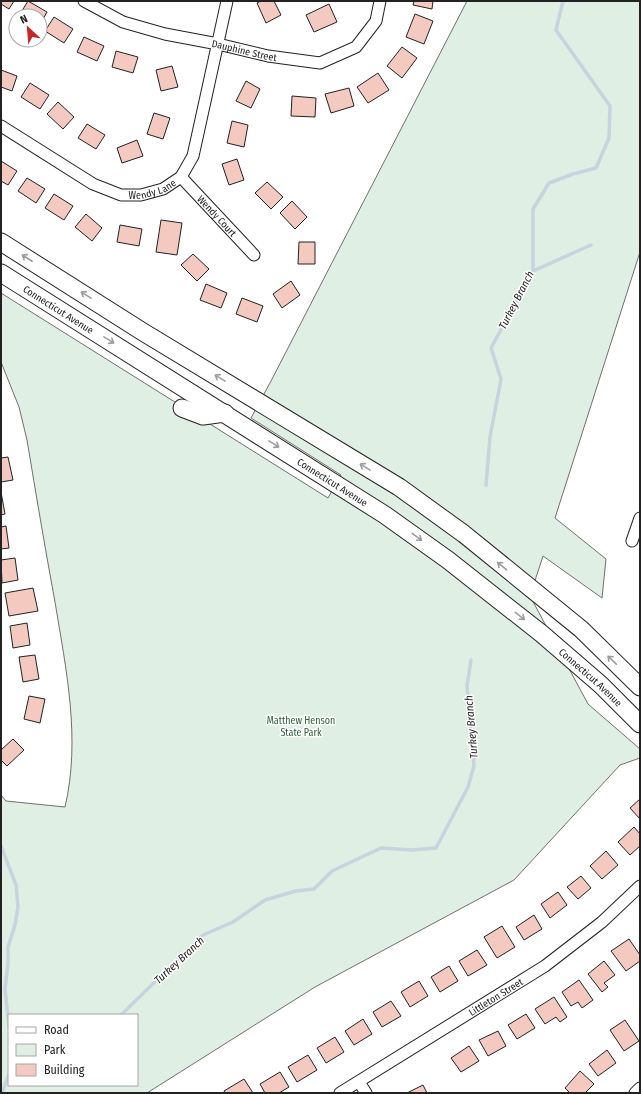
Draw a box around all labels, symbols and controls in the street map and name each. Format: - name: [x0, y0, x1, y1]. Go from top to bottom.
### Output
- north arrow: [8, 8, 48, 48]
- text: N: [18, 12, 30, 27]
- street label: Dauphine Street: [211, 38, 278, 64]
- street label: Wendy Lane: [128, 177, 179, 202]
- street label: Wendy Court: [194, 193, 239, 240]
- one-way arrow: [21, 254, 33, 262]
- water label: Turkey Branch: [496, 269, 537, 332]
- street label: Connecticut Avenue: [21, 283, 95, 337]
- one-way arrow: [80, 291, 91, 300]
- one-way arrow: [103, 336, 114, 344]
- one-way arrow: [214, 374, 226, 382]
- one-way arrow: [268, 440, 279, 448]
- street label: Connecticut Avenue: [295, 456, 370, 510]
- one-way arrow: [359, 462, 371, 470]
- one-way arrow: [411, 533, 422, 541]
- one-way arrow: [497, 562, 508, 571]
- one-way arrow: [515, 612, 526, 621]
- street label: Connecticut Avenue: [556, 646, 624, 709]
- one-way arrow: [607, 655, 617, 664]
- water label: Turkey Branch: [462, 694, 481, 759]
- park label: Matthew Henson State Park: [267, 715, 335, 739]
- water label: Turkey Branch: [152, 934, 207, 987]
- street label: Littleton Street: [467, 976, 526, 1019]
- legend: [8, 1014, 138, 1086]
- text: Road: [44, 1023, 69, 1037]
- text: Park: [44, 1043, 66, 1057]
- text: Building: [44, 1063, 85, 1077]

